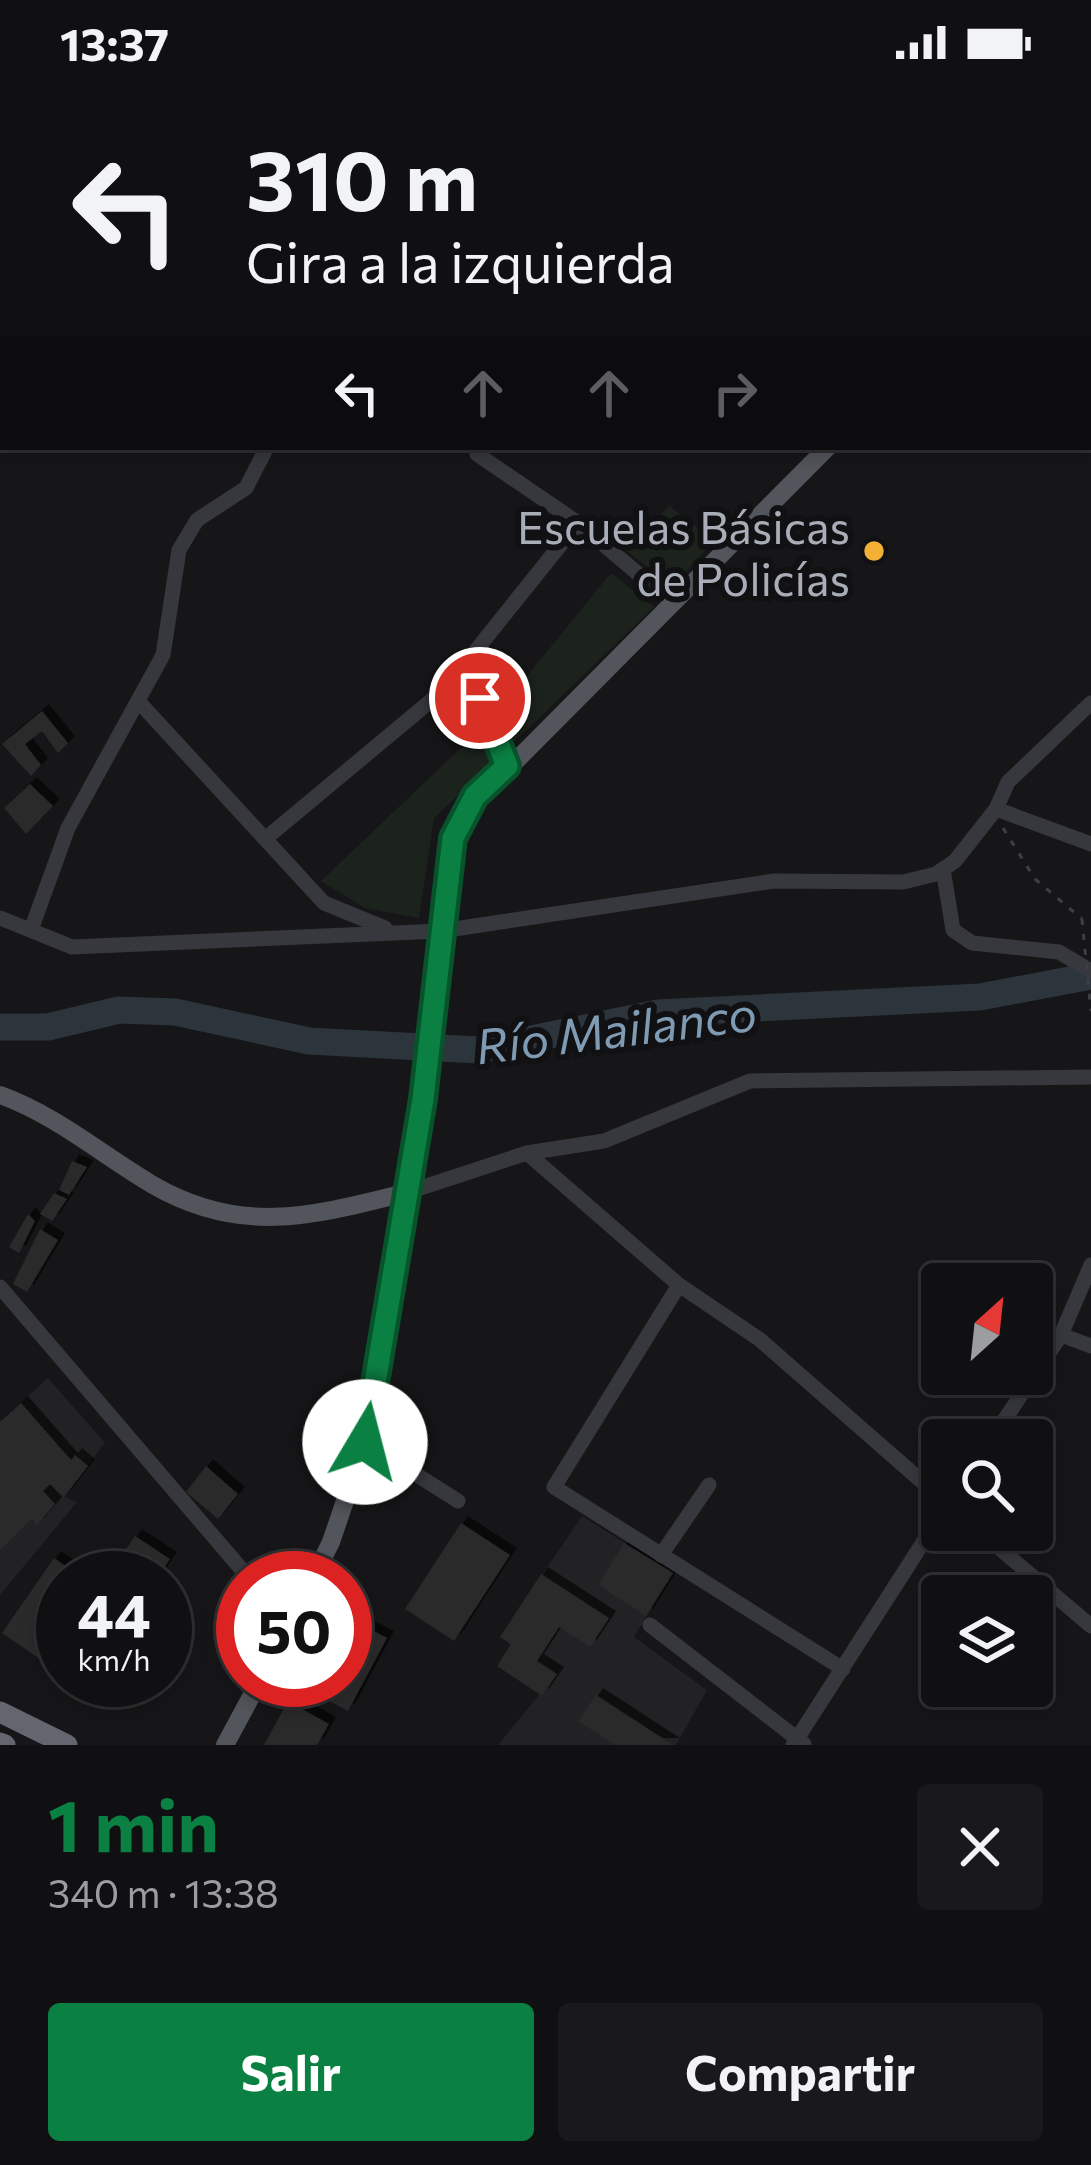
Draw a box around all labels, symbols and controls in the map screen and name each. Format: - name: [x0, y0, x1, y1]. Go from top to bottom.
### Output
- text: 13:37: [60, 15, 169, 70]
- text: 310 m: [246, 126, 478, 228]
- icon: left: [48, 132, 204, 288]
- text: Gira a la izquierda: [246, 228, 675, 294]
- icon: left: [324, 360, 390, 426]
- icon: ahead: [450, 360, 516, 426]
- icon: ahead: [576, 360, 642, 426]
- icon: right: [702, 360, 768, 426]
- place label: Escuelas Básicas de Policías: [517, 498, 850, 605]
- marker: Escuelas Básicas de Policías: [861, 538, 887, 564]
- pin: [429, 647, 531, 749]
- icon: arrive: [447, 665, 513, 731]
- water label: Río Mailanco: [472, 982, 760, 1074]
- north arrow: [921, 1263, 1053, 1395]
- map controls: [921, 1263, 1053, 1707]
- position arrow: [302, 1379, 428, 1505]
- button: search: [921, 1419, 1053, 1551]
- speed limit sign: 50: [216, 1551, 372, 1707]
- button: layers: [921, 1575, 1053, 1707]
- text: 44: [77, 1577, 151, 1650]
- text: km/h: [78, 1640, 150, 1677]
- text: 1 min: [48, 1779, 219, 1867]
- button: close: [917, 1784, 1043, 1910]
- text: 340 m · 13:38: [48, 1868, 279, 1916]
- button: Salir: [48, 2003, 534, 2141]
- button: Compartir: [558, 2003, 1043, 2141]

